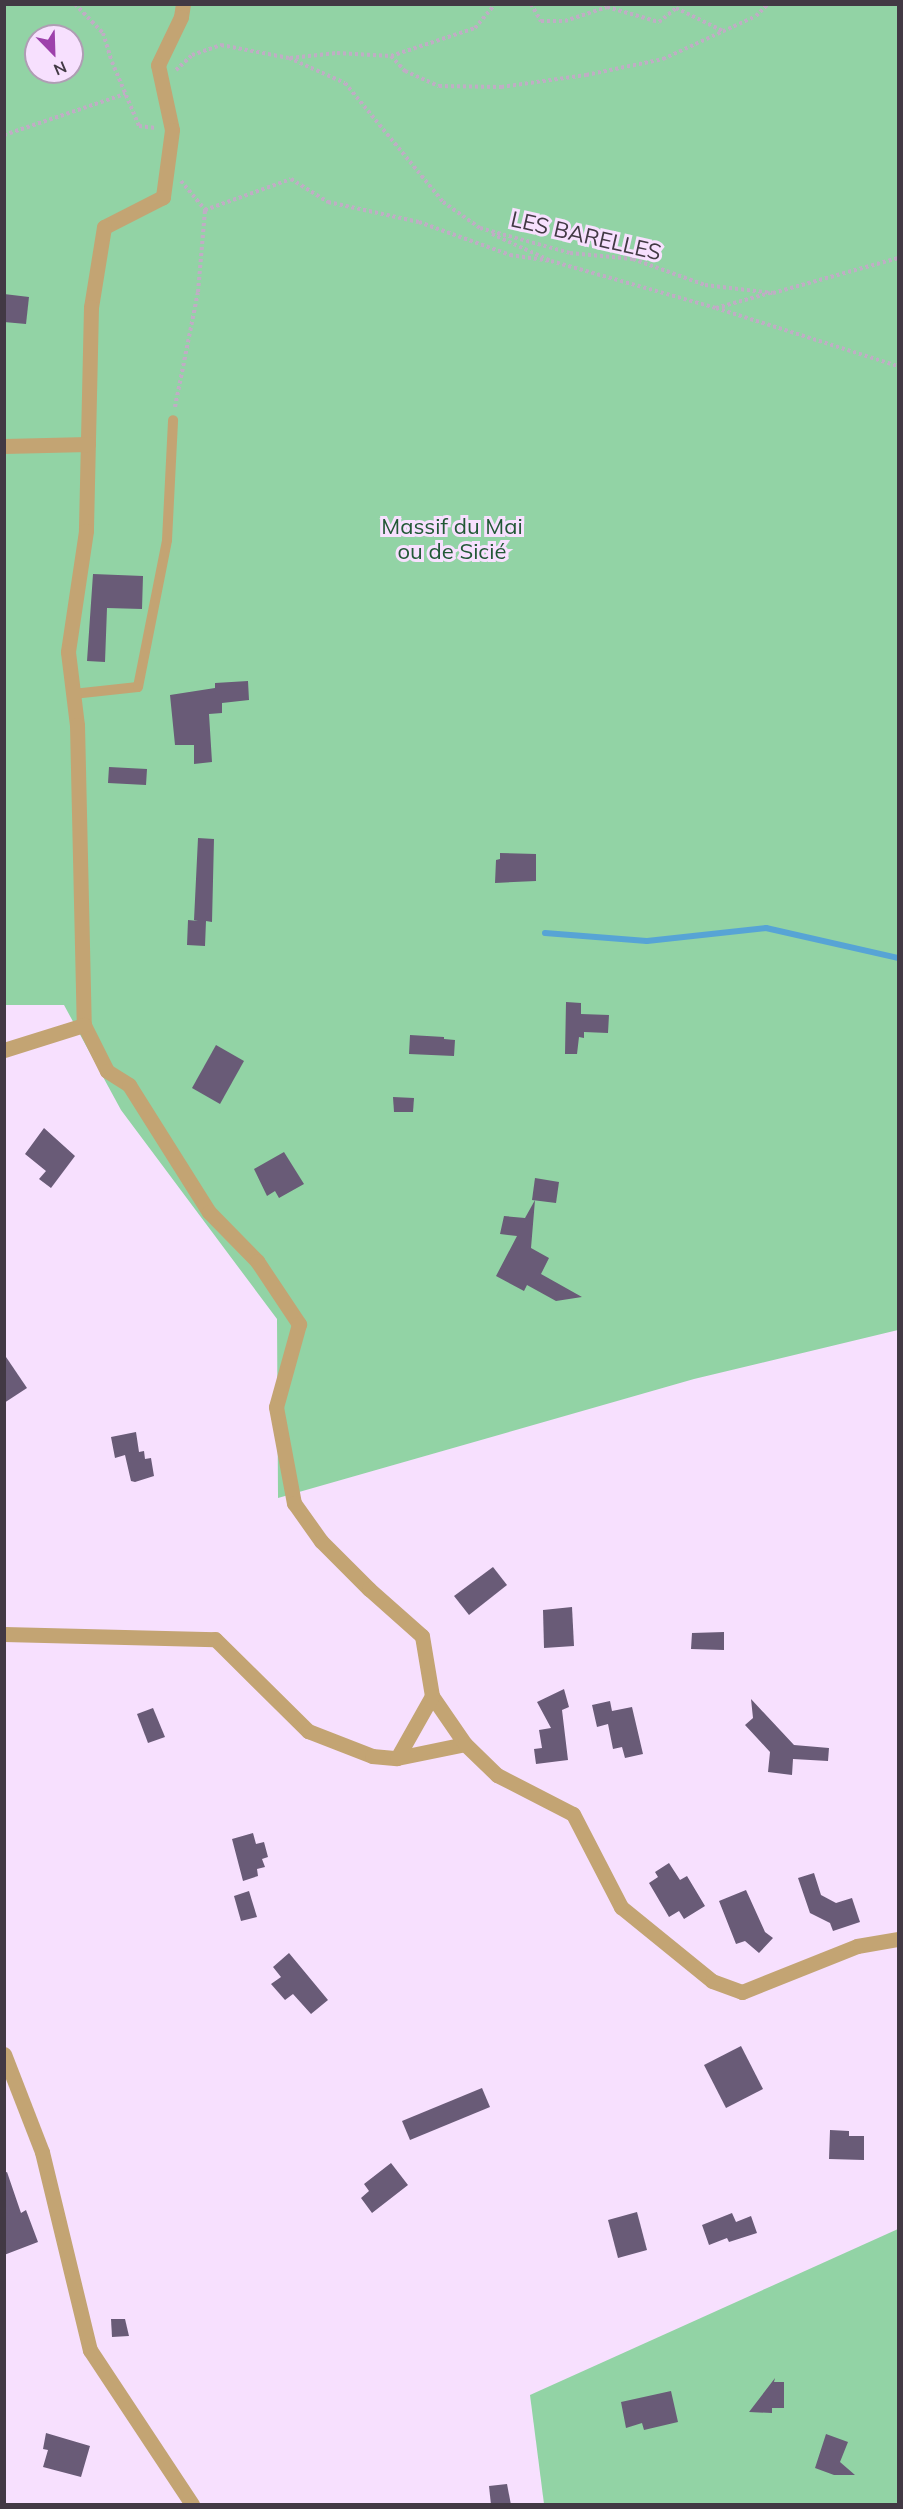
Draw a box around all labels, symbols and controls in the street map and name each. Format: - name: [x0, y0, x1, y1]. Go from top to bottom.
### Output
- north arrow: [24, 24, 84, 84]
- text: N: [51, 57, 70, 80]
- street label: LES BARELLES: [508, 206, 664, 266]
- park label: Massif du Mai ou de Sicié: [381, 513, 523, 564]

